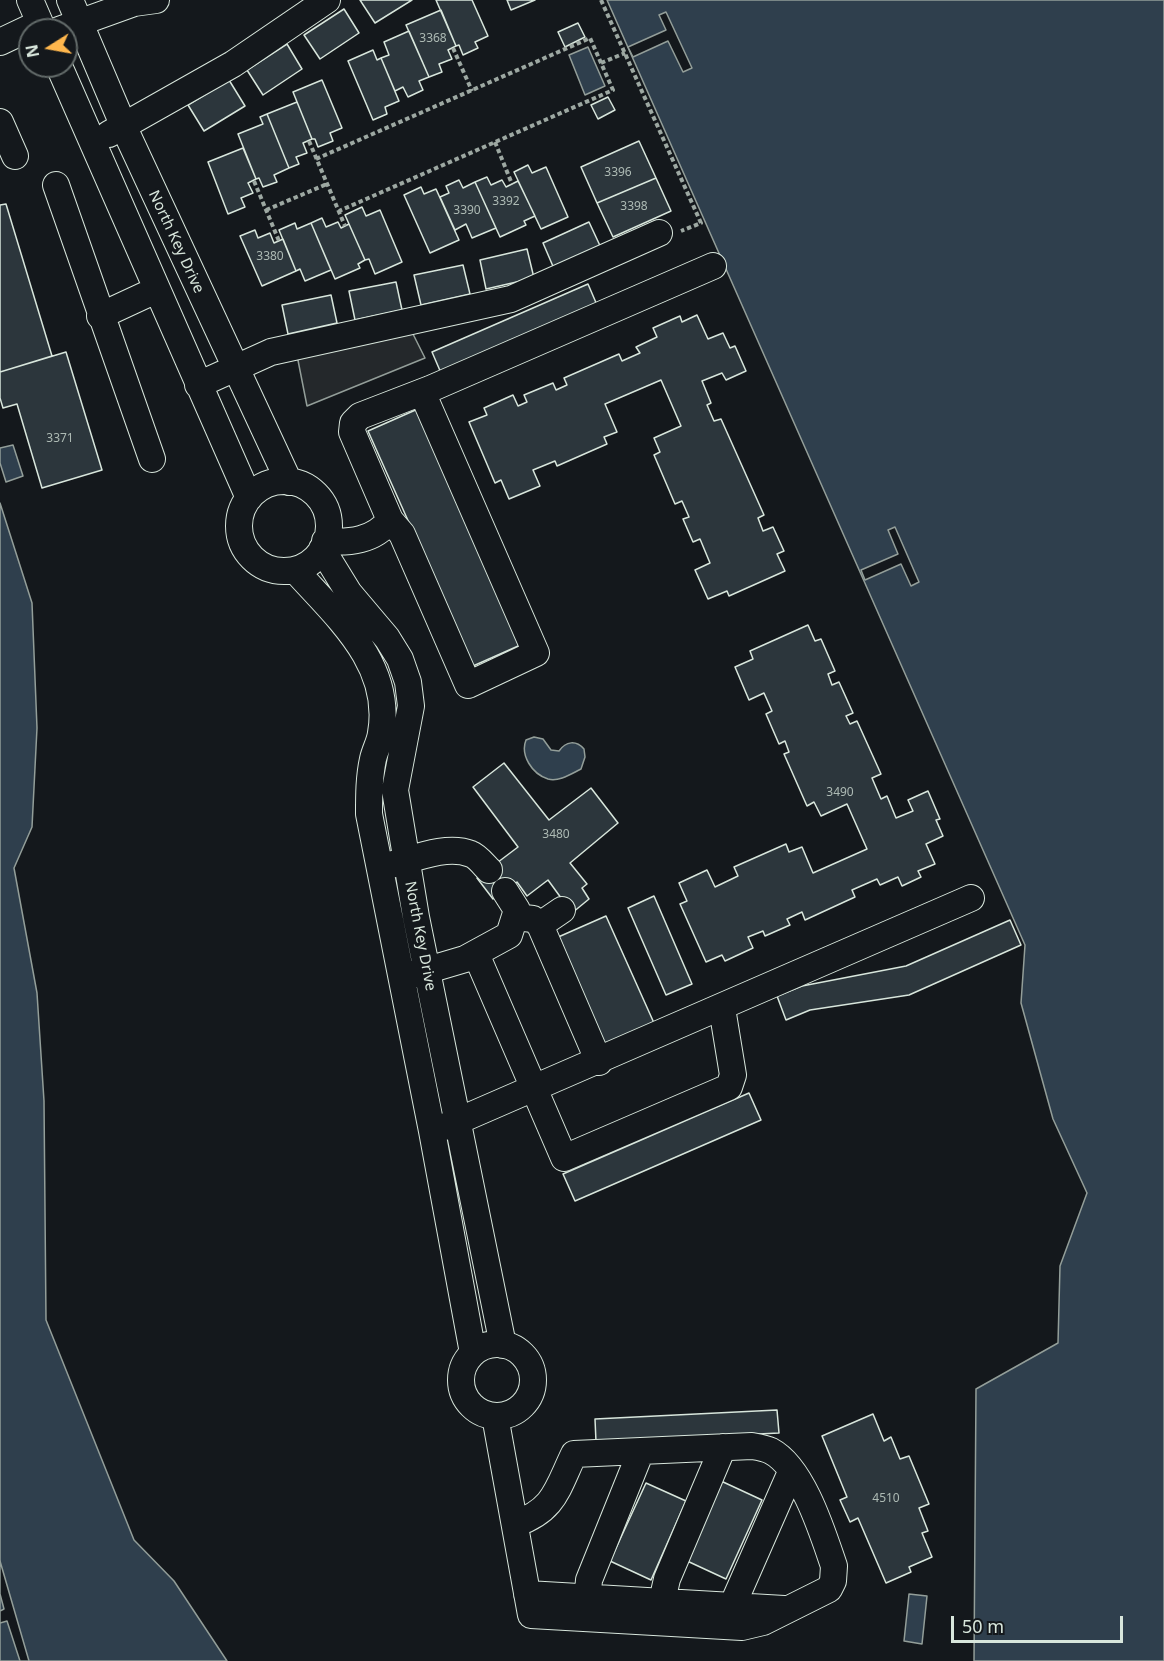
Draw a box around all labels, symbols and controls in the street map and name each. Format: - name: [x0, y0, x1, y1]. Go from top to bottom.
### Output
- north arrow: [18, 18, 78, 78]
- house number: 3368: [419, 32, 447, 46]
- text: N: [20, 43, 44, 60]
- house number: 3396: [604, 166, 632, 180]
- street label: North Key Drive: [144, 188, 208, 296]
- house number: 3392: [492, 195, 520, 209]
- house number: 3398: [620, 200, 648, 214]
- house number: 3390: [453, 204, 481, 218]
- house number: 3380: [256, 250, 284, 264]
- house number: 3371: [46, 432, 74, 446]
- house number: 3490: [826, 786, 854, 800]
- house number: 3480: [542, 828, 570, 842]
- street label: North Key Drive: [401, 880, 439, 992]
- house number: 4510: [872, 1492, 900, 1506]
- scale bar: [954, 1604, 1126, 1642]
- text: 50 m: [962, 1614, 1004, 1638]

